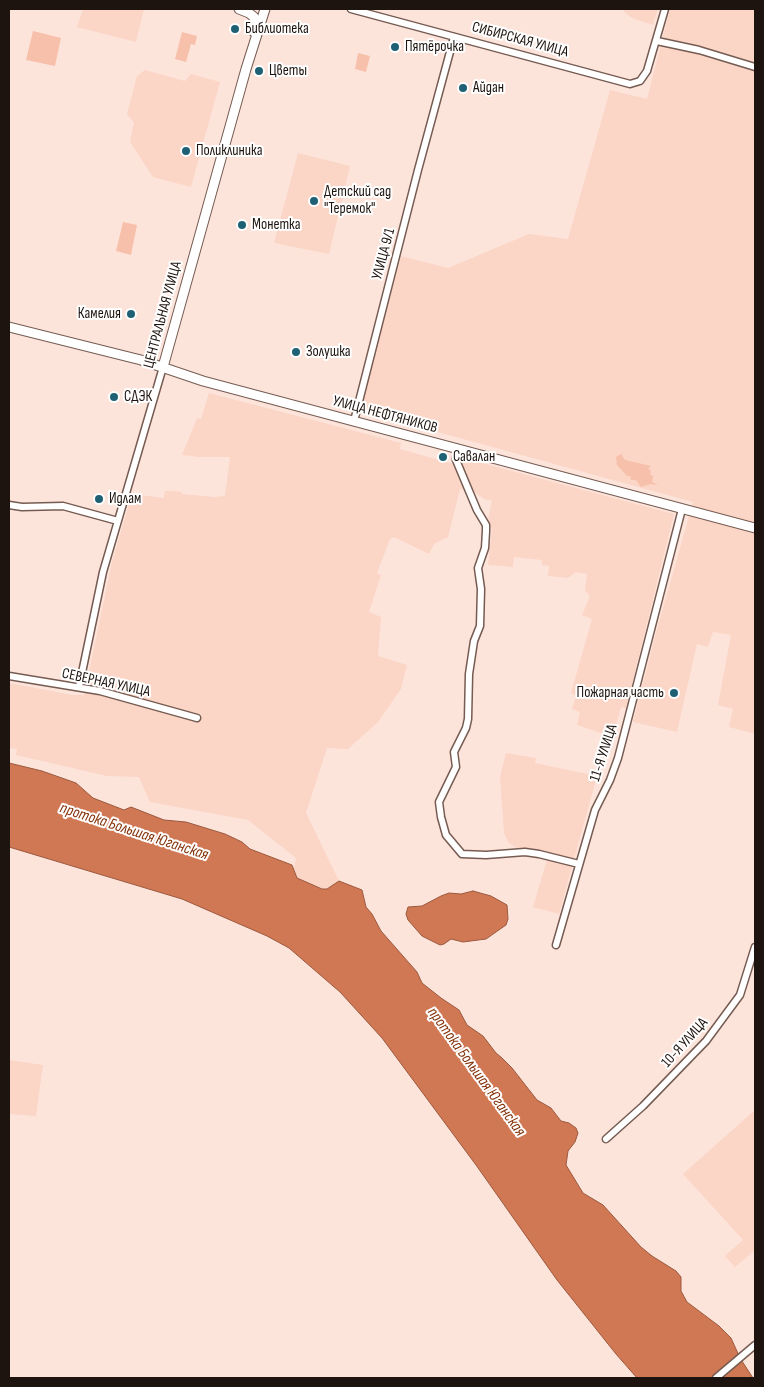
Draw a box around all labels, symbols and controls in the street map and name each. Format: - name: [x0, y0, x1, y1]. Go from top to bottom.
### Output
- street label: СИБИРСКАЯ УЛИЦА: [470, 18, 570, 62]
- place label: Библиотека: [245, 20, 309, 38]
- marker: Библиотека: [229, 23, 241, 35]
- place label: Пятёрочка: [405, 38, 464, 56]
- marker: Пятёрочка: [389, 41, 401, 53]
- place label: Цветы: [269, 62, 307, 80]
- marker: Цветы: [253, 65, 265, 77]
- place label: Айдан: [473, 79, 504, 97]
- marker: Айдан: [457, 82, 469, 94]
- place label: Поликлиника: [196, 142, 262, 160]
- marker: Поликлиника: [180, 145, 192, 157]
- place label: Детский сад "Теремок": [324, 183, 391, 218]
- marker: Детский сад "Теремок": [308, 195, 320, 207]
- place label: Монетка: [252, 216, 300, 234]
- marker: Монетка: [236, 219, 248, 231]
- street label: УЛИЦА 9/1: [369, 226, 399, 282]
- street label: ЦЕНТРАЛЬНАЯ УЛИЦА: [140, 260, 186, 370]
- place label: Камелия: [78, 305, 121, 323]
- marker: Камелия: [125, 308, 137, 320]
- place label: Золушка: [306, 343, 351, 361]
- marker: Золушка: [290, 346, 302, 358]
- place label: СДЭК: [124, 388, 152, 406]
- marker: СДЭК: [108, 391, 120, 403]
- street label: УЛИЦА НЕФТЯНИКОВ: [331, 392, 439, 438]
- place label: Савалан: [453, 448, 495, 466]
- marker: Савалан: [437, 451, 449, 463]
- place label: Идлам: [109, 490, 141, 508]
- marker: Идлам: [93, 493, 105, 505]
- street label: СЕВЕРНАЯ УЛИЦА: [60, 665, 152, 701]
- place label: Пожарная часть: [577, 684, 664, 702]
- marker: Пожарная часть: [668, 687, 680, 699]
- street label: 11-Я УЛИЦА: [586, 722, 622, 784]
- water label: протока Большая Юганская: [57, 799, 211, 865]
- water label: протока Большая Юганская: [423, 1004, 529, 1140]
- street label: 10-Я УЛИЦА: [658, 1014, 712, 1072]

